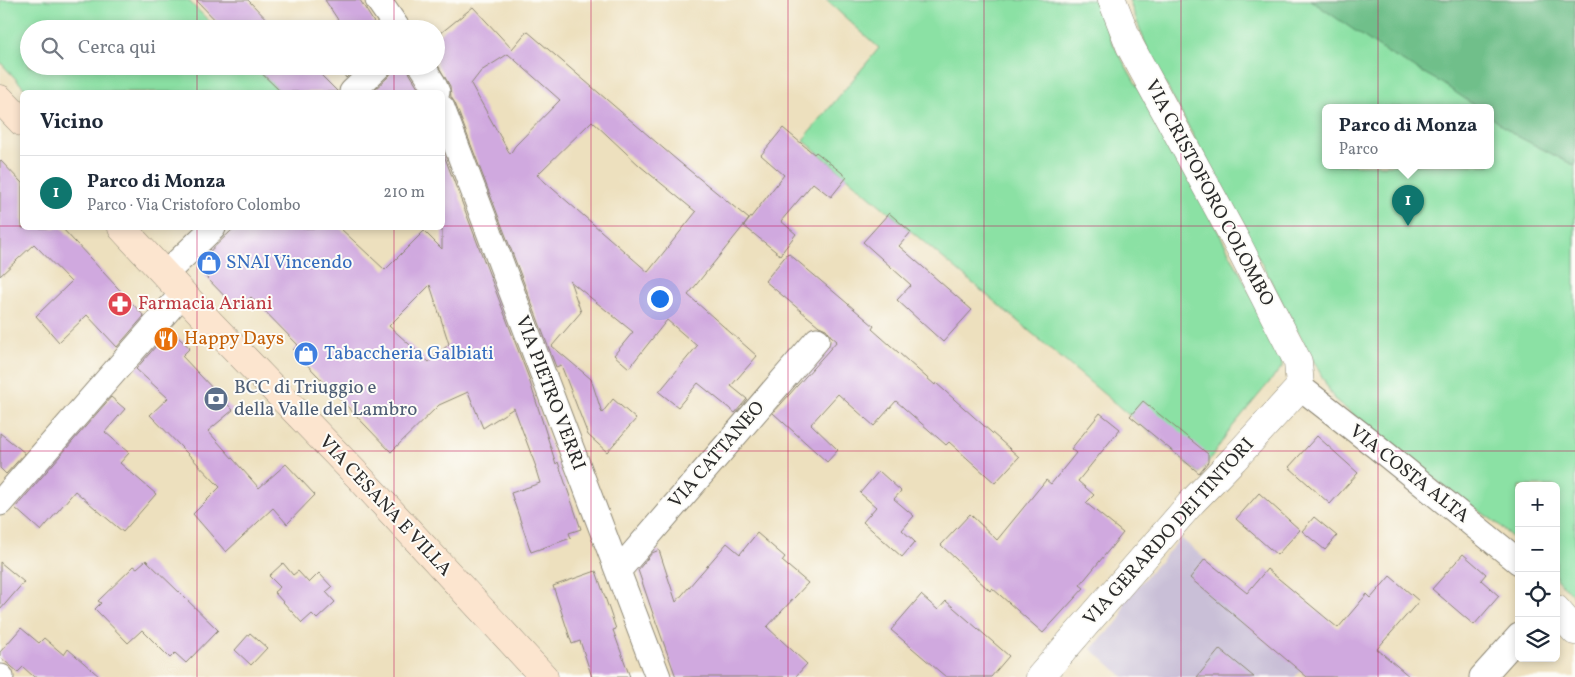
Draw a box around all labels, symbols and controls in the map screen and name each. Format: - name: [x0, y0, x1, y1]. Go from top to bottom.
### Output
- search box: [20, 20, 445, 75]
- icon: search: [38, 34, 66, 62]
- text: Cerca qui: [78, 35, 156, 61]
- street label: VIA CRISTOFORO COLOMBO: [1138, 75, 1280, 311]
- popup: [1322, 104, 1494, 169]
- text: Vicino: [40, 108, 104, 137]
- text: Parco di Monza: [1339, 113, 1477, 139]
- text: Parco: [1339, 139, 1378, 161]
- text: Parco di Monza: [87, 169, 226, 195]
- text: 1: [53, 182, 59, 204]
- text: 210 m: [383, 182, 425, 204]
- pin: 1: [1392, 185, 1424, 226]
- text: Parco · Via Cristoforo Colombo: [87, 195, 301, 217]
- shop icon: SNAI Vincendo: [196, 250, 222, 276]
- place label: SNAI Vincendo: [226, 250, 352, 276]
- your location: [647, 286, 673, 312]
- pharmacy icon: Farmacia Ariani: [107, 291, 133, 317]
- place label: Farmacia Ariani: [138, 291, 273, 317]
- street label: VIA PIETRO VERRI: [509, 312, 591, 474]
- restaurant icon: Happy Days: [153, 326, 179, 352]
- place label: Happy Days: [184, 326, 284, 352]
- shop icon: Tabaccheria Galbiati: [293, 341, 319, 367]
- place label: Tabaccheria Galbiati: [324, 341, 494, 367]
- place label: BCC di Triuggio e della Valle del Lambro: [234, 375, 417, 423]
- bank icon: BCC di Triuggio e della Valle del Lambro: [203, 386, 229, 412]
- street label: VIA CATTANEO: [663, 396, 771, 514]
- street label: VIA COSTA ALTA: [1343, 419, 1475, 529]
- street label: VIA CESANA E VILLA: [313, 430, 457, 582]
- street label: VIA GERARDO DEI TINTORI: [1078, 432, 1260, 632]
- map controls: [1515, 482, 1560, 662]
- button: +: [1515, 482, 1560, 527]
- button: −: [1515, 527, 1560, 572]
- button: locate: [1515, 572, 1560, 617]
- button: layers: [1515, 617, 1560, 662]

